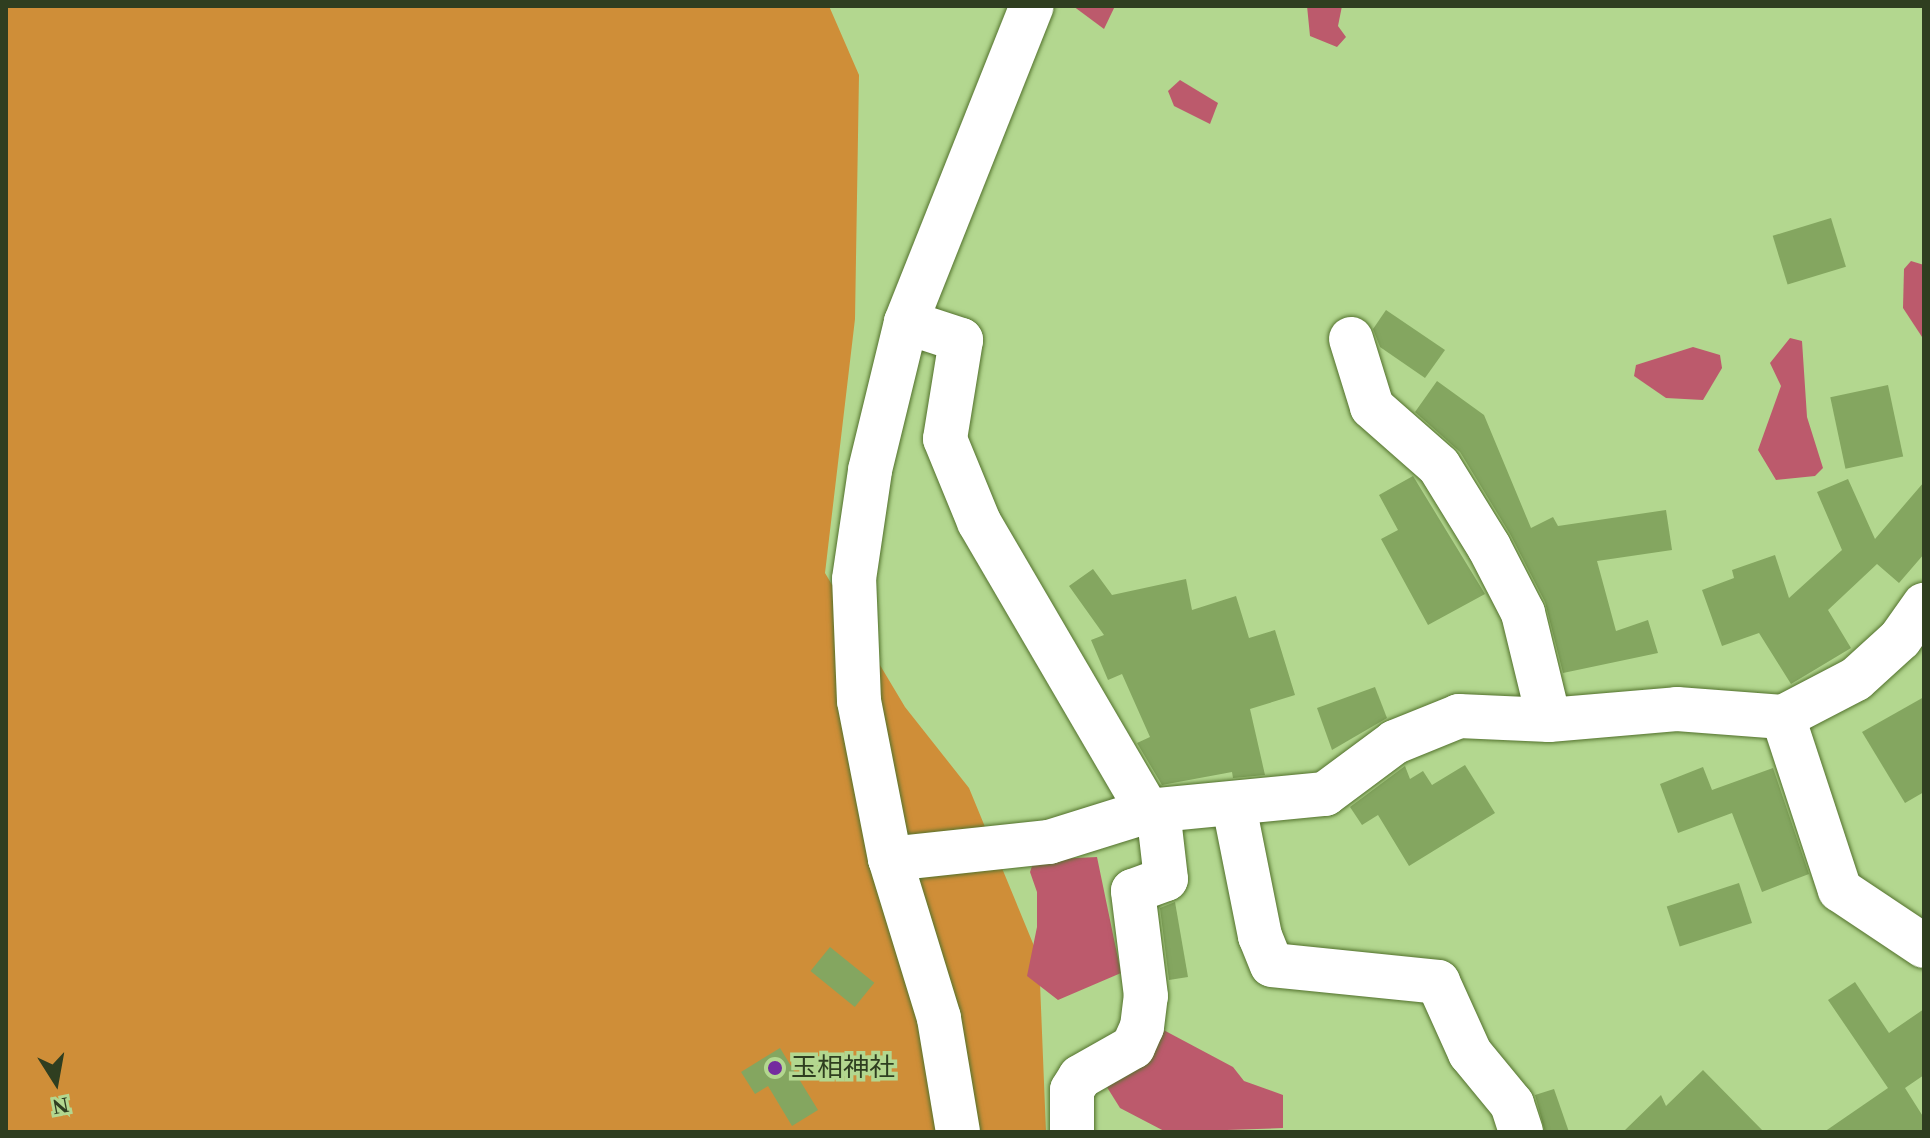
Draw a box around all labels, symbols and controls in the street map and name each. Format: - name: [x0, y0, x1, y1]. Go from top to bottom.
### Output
- north arrow: [16, 1042, 96, 1122]
- place label: 玉相神社: [791, 1052, 895, 1084]
- marker: 玉相神社: [766, 1059, 784, 1077]
- text: N: [50, 1092, 71, 1120]

